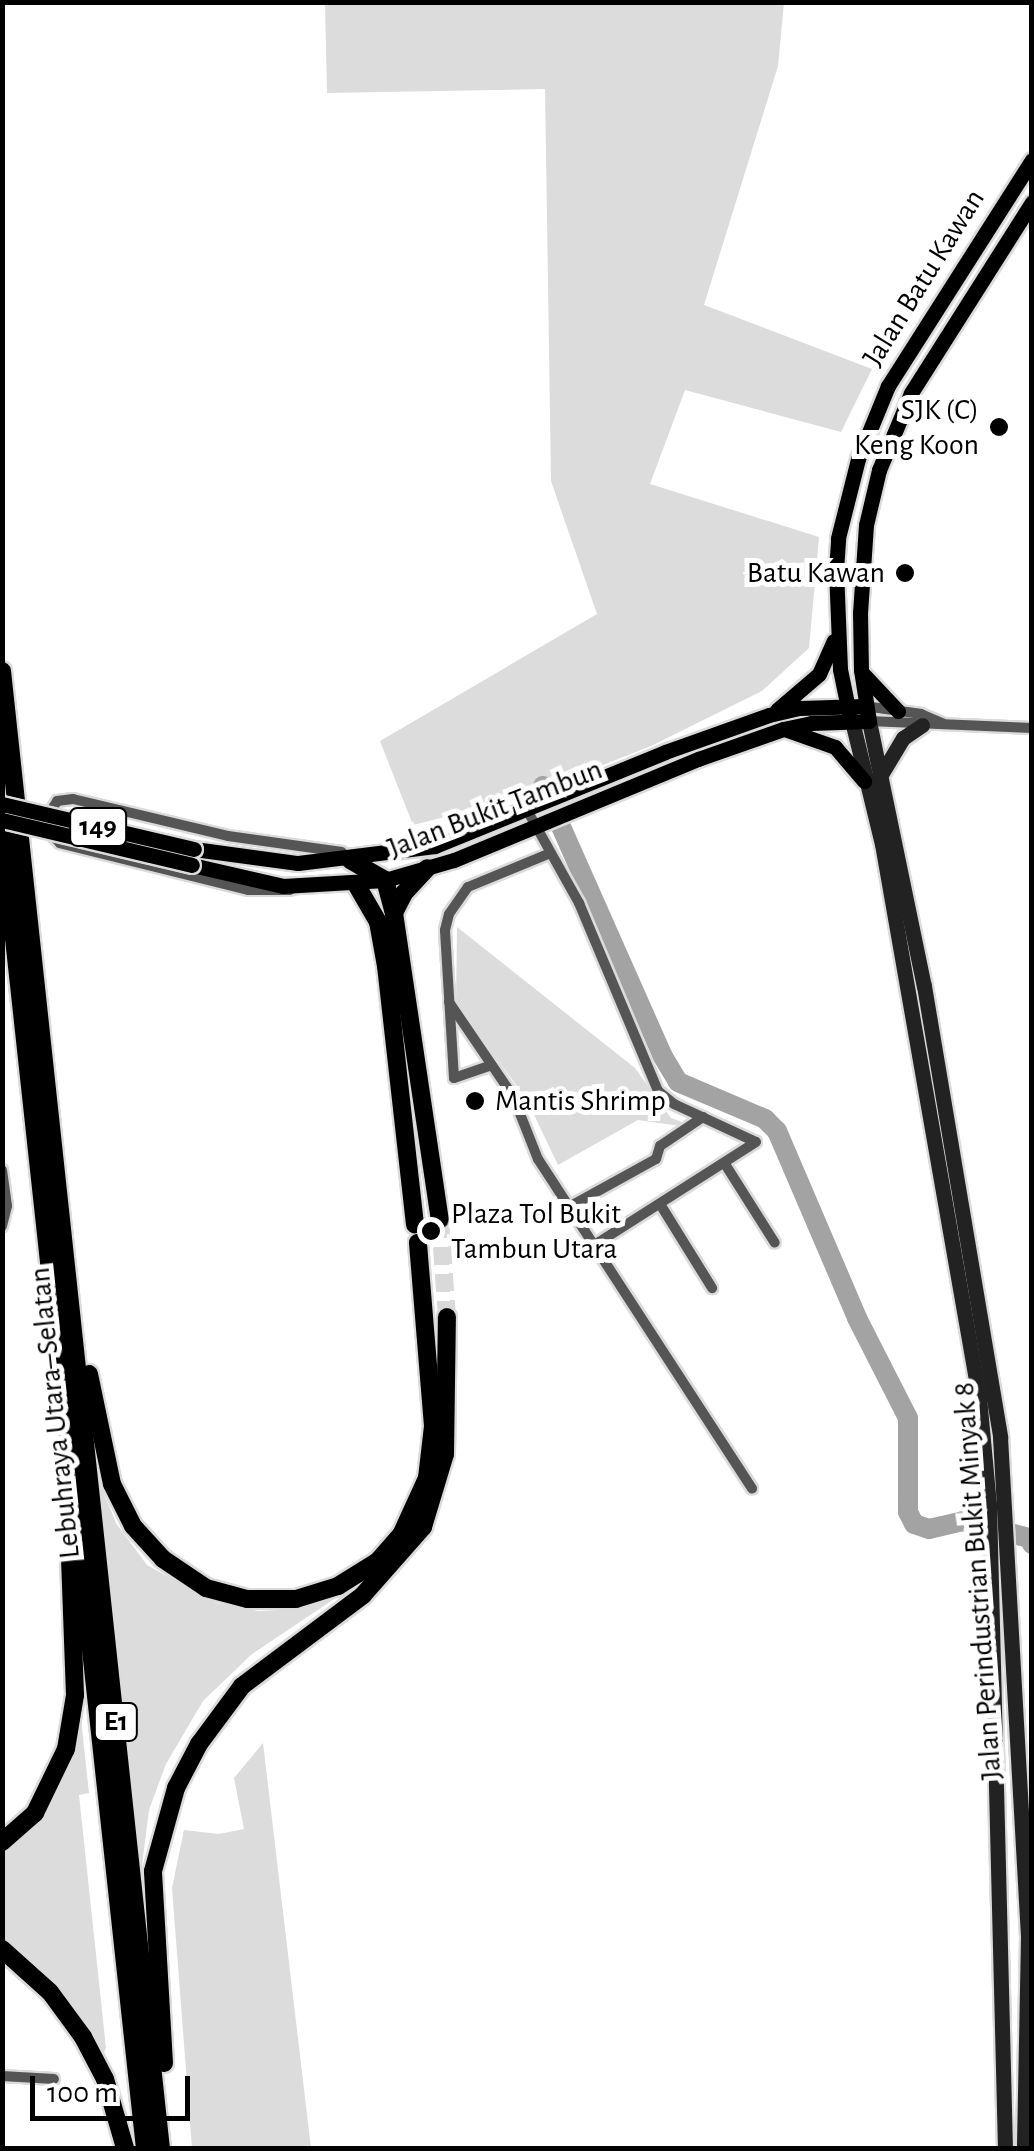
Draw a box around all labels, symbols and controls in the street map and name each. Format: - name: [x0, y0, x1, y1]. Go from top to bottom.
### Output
- street label: Jalan Batu Kawan: [855, 183, 993, 373]
- place label: SJK (C) Keng Koon: [854, 392, 979, 462]
- marker: SJK (C) Keng Koon: [988, 416, 1010, 438]
- place label: Batu Kawan: [747, 555, 885, 591]
- marker: Batu Kawan: [894, 562, 916, 584]
- street label: Jalan Bukit Tambun: [383, 752, 607, 866]
- road number: 149: [68, 804, 128, 850]
- place label: Mantis Shrimp: [495, 1083, 666, 1119]
- marker: Mantis Shrimp: [464, 1090, 486, 1112]
- place label: Plaza Tol Bukit Tambun Utara: [451, 1196, 621, 1266]
- marker: Plaza Tol Bukit Tambun Utara: [420, 1220, 442, 1242]
- street label: Lebuhraya Utara–Selatan: [22, 1266, 88, 1560]
- street label: Jalan Perindustrian Bukit Minyak 8: [946, 1381, 1010, 1781]
- road number: E1: [94, 1699, 138, 1745]
- scale bar: [35, 2056, 195, 2118]
- text: 100 m: [47, 2078, 118, 2108]

